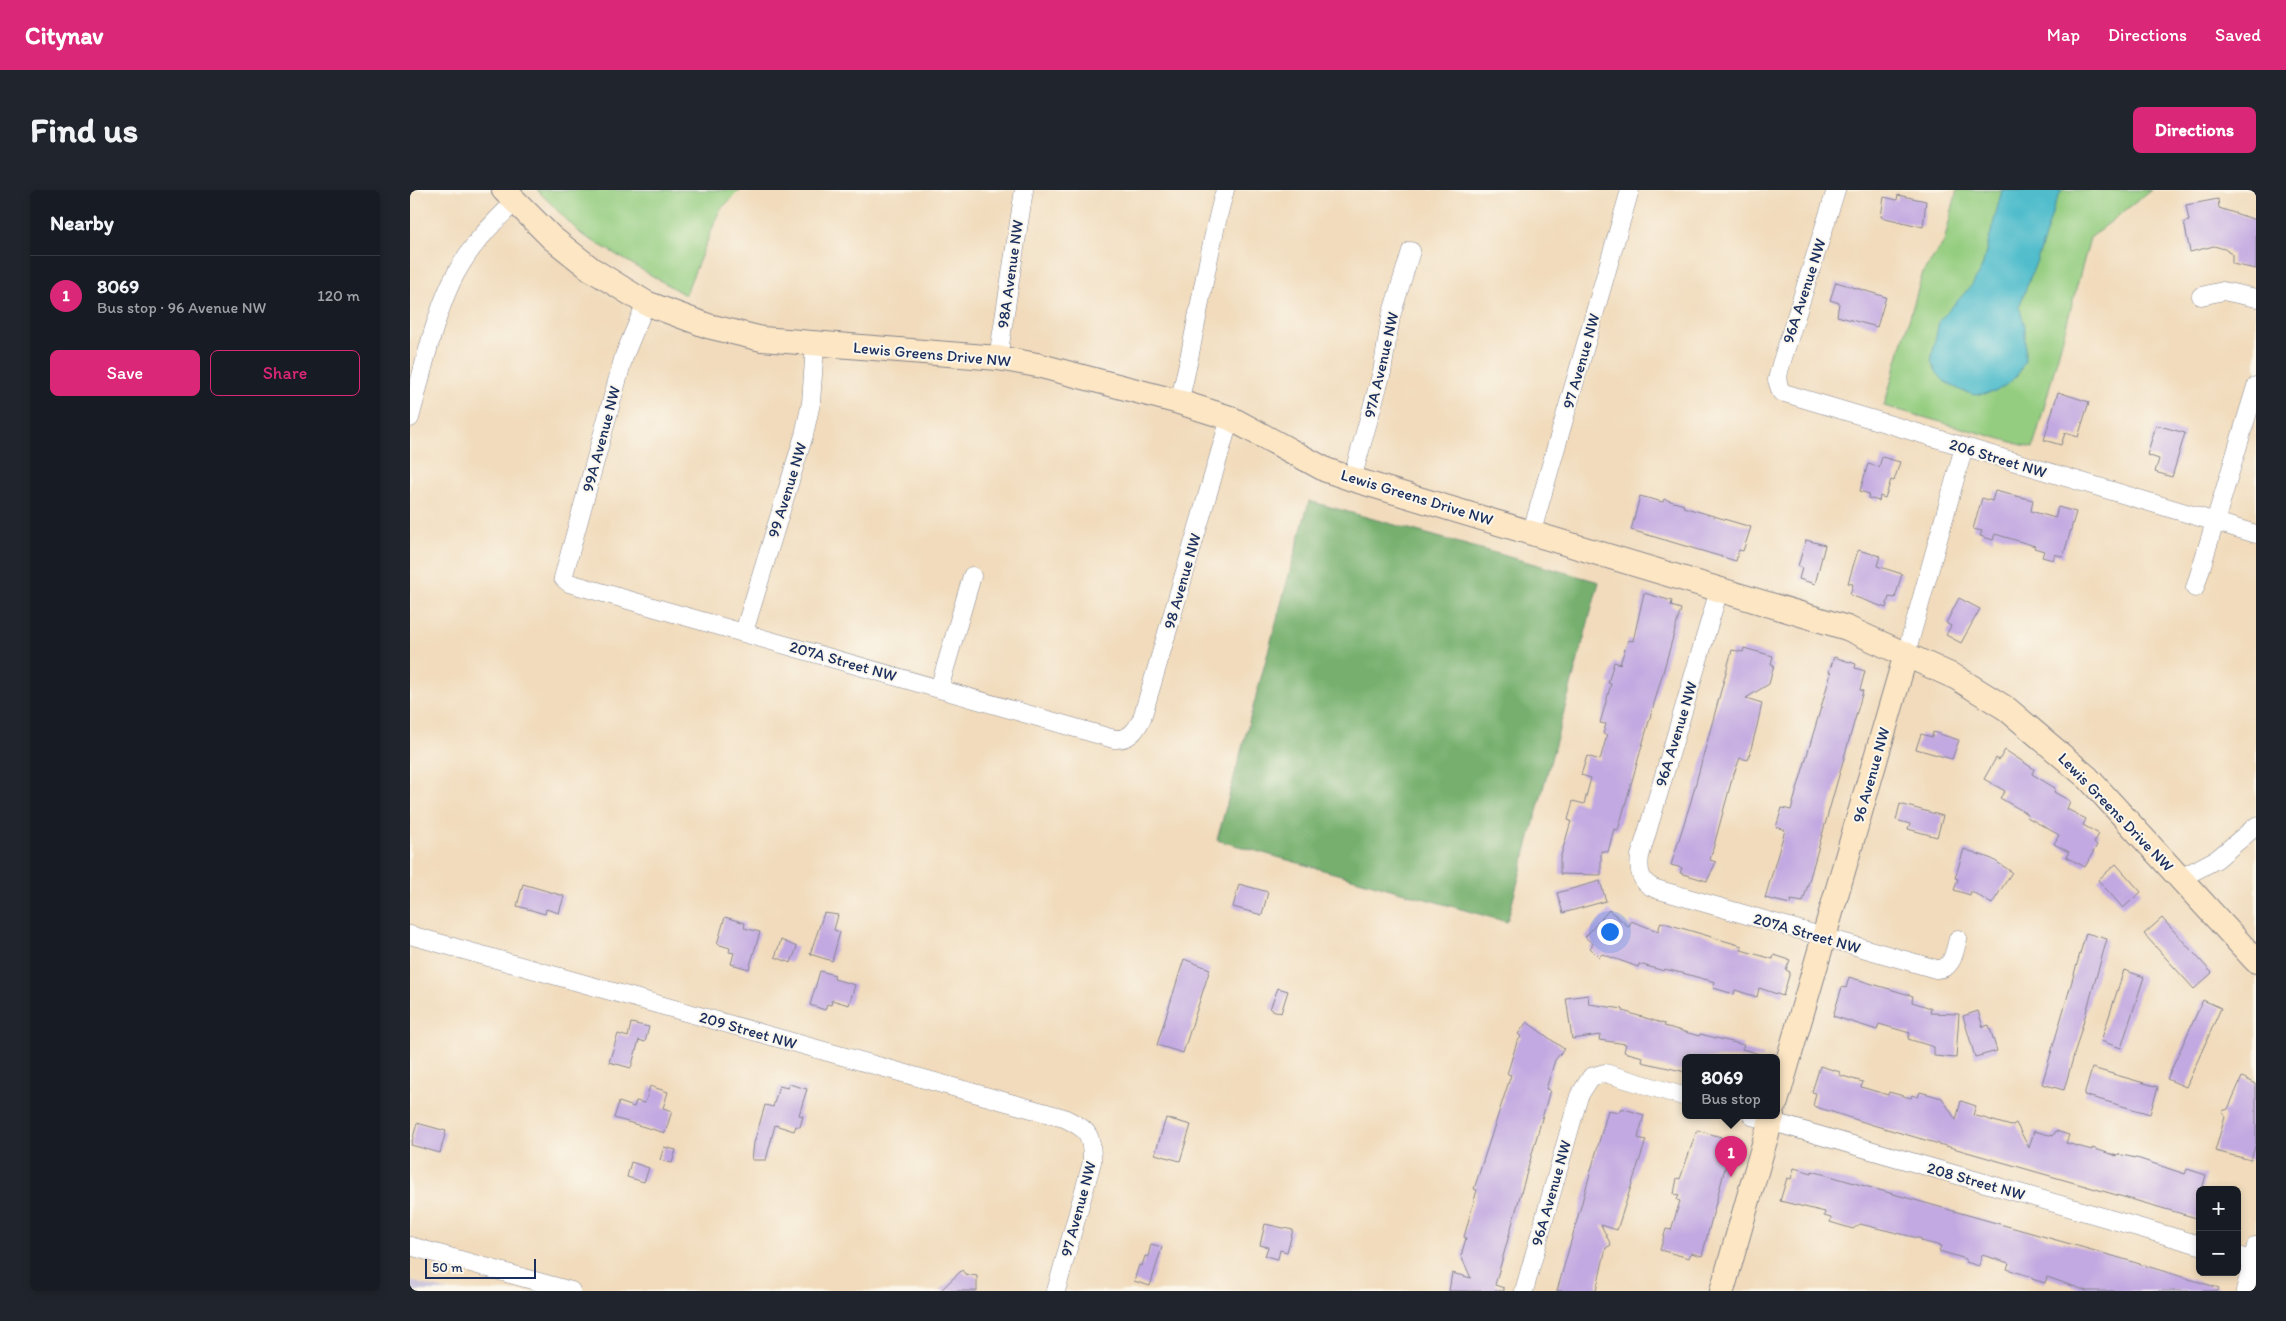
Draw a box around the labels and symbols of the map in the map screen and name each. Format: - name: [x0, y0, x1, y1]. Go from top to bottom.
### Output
- street label: 98A Avenue NW: [993, 218, 1027, 329]
- street label: 96A Avenue NW: [1778, 236, 1830, 346]
- street label: 97A Avenue NW: [1360, 310, 1403, 420]
- street label: 97 Avenue NW: [1558, 311, 1604, 411]
- street label: Lewis Greens Drive NW: [852, 338, 1012, 370]
- street label: 99A Avenue NW: [578, 384, 624, 494]
- street label: 206 Street NW: [1947, 434, 2049, 482]
- street label: 99 Avenue NW: [764, 440, 811, 540]
- street label: Lewis Greens Drive NW: [1339, 465, 1496, 529]
- street label: 98 Avenue NW: [1159, 531, 1205, 631]
- street label: 207A Street NW: [787, 637, 899, 685]
- street label: 96A Avenue NW: [1651, 679, 1701, 789]
- street label: 96 Avenue NW: [1848, 725, 1894, 825]
- street label: Lewis Greens Drive NW: [2054, 749, 2178, 876]
- street label: 207A Street NW: [1751, 909, 1863, 957]
- your location: [1597, 919, 1623, 945]
- street label: 209 Street NW: [697, 1007, 799, 1053]
- pin: 1: [1715, 1136, 1747, 1177]
- street label: 96A Avenue NW: [1527, 1138, 1575, 1248]
- street label: 208 Street NW: [1925, 1158, 2027, 1204]
- street label: 97 Avenue NW: [1056, 1159, 1100, 1259]
- scale bar: [425, 1256, 536, 1279]

